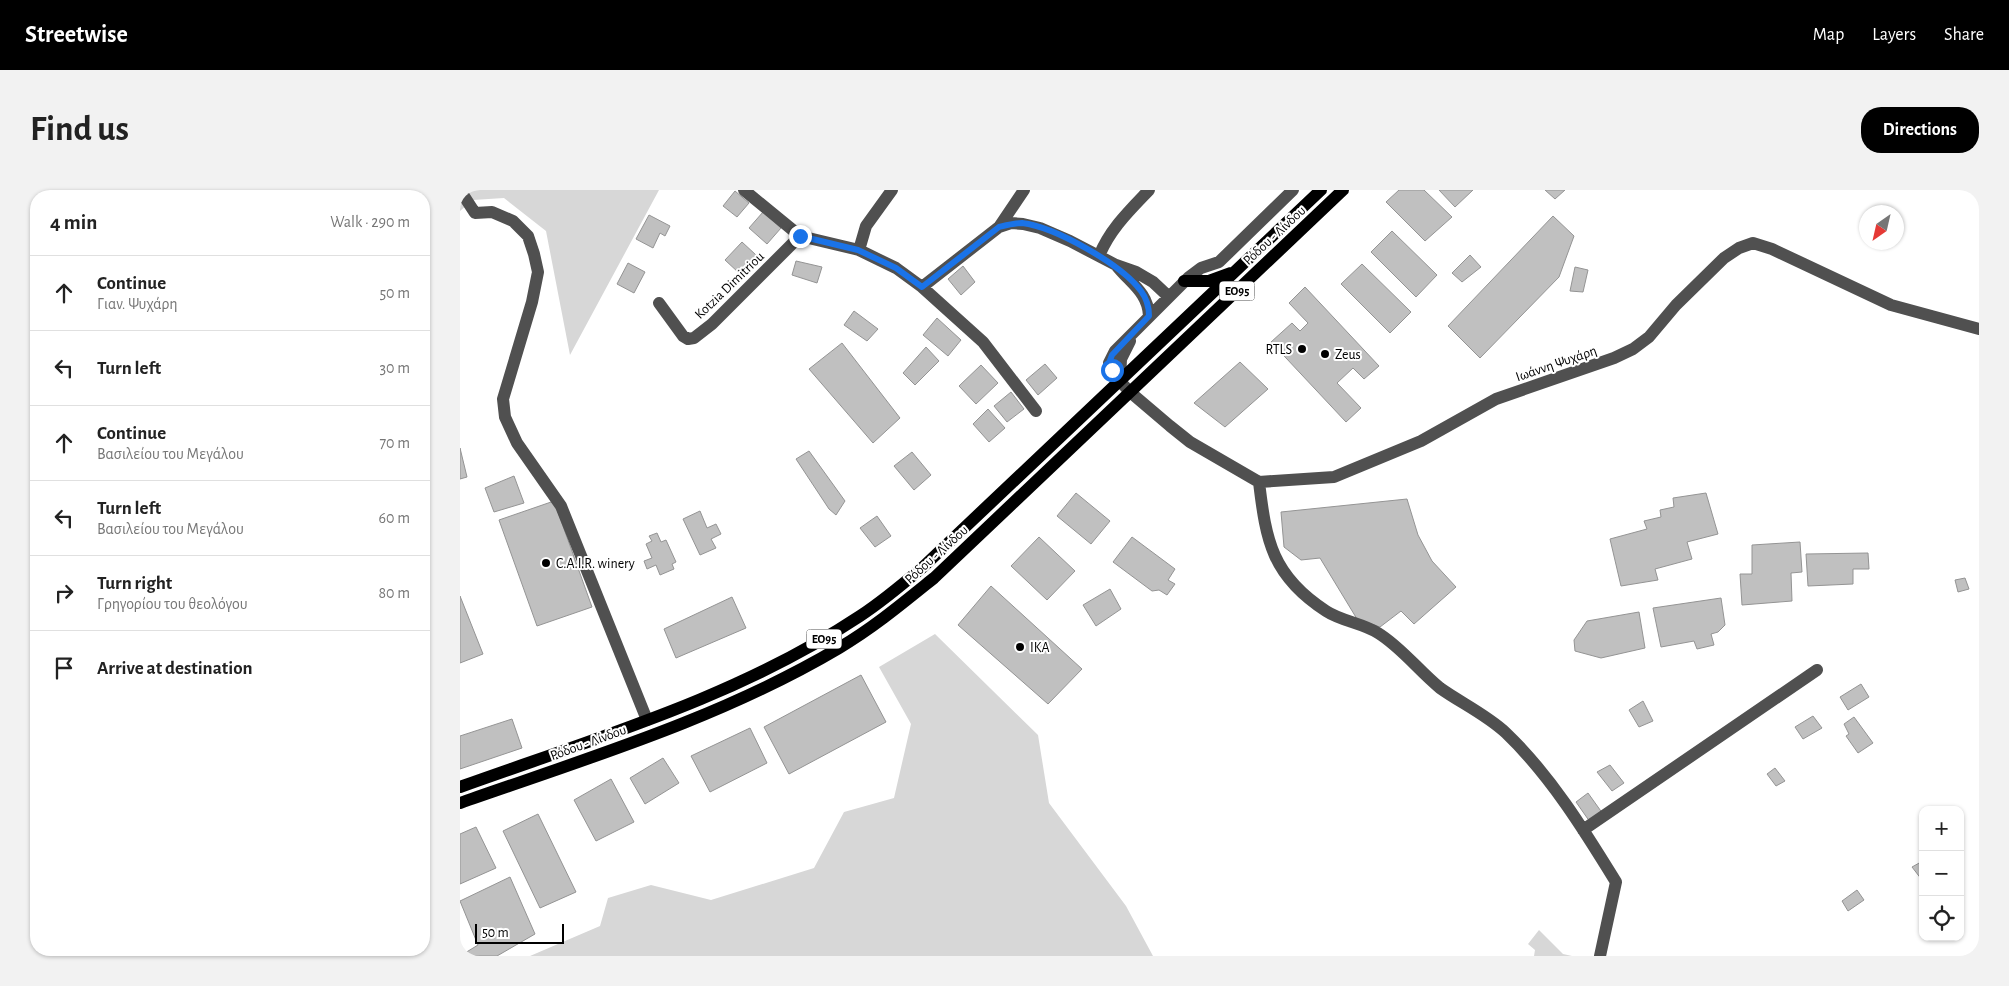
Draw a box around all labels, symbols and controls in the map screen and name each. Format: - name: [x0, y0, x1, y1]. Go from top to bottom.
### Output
- text: Streetwise: [25, 23, 128, 47]
- text: Map: [1813, 26, 1844, 44]
- text: Layers: [1872, 26, 1916, 44]
- text: Share: [1944, 26, 1984, 44]
- button: Directions: [1861, 107, 1979, 153]
- text: Find us: [30, 112, 129, 147]
- street label: Ρόδου - Λίνδου: [1241, 203, 1309, 268]
- north arrow: [1859, 205, 1904, 250]
- text: 4 min: [50, 212, 97, 233]
- text: Walk · 290 m: [330, 214, 410, 230]
- route end: [789, 225, 812, 248]
- street label: Kotzia Dimitriou: [692, 249, 767, 322]
- text: Continue: [97, 274, 166, 293]
- icon: ahead: [50, 279, 78, 307]
- road number: ΕΟ95: [1220, 282, 1254, 300]
- text: 50 m: [379, 285, 410, 301]
- text: Γιαν. Ψυχάρη: [97, 296, 178, 312]
- place label: RTLS: [1265, 343, 1292, 357]
- marker: RTLS: [1296, 343, 1308, 355]
- street label: Ιωάννη Ψυχάρη: [1514, 344, 1599, 384]
- marker: Zeus: [1319, 348, 1331, 360]
- place label: Zeus: [1335, 348, 1361, 362]
- icon: left: [50, 354, 78, 382]
- text: Turn left: [97, 359, 161, 378]
- route start: [1101, 359, 1124, 382]
- text: 30 m: [380, 360, 410, 376]
- text: Continue: [97, 424, 166, 443]
- icon: ahead: [50, 429, 78, 457]
- text: 70 m: [379, 435, 410, 451]
- text: Βασιλείου του Μεγάλου: [97, 446, 244, 462]
- text: Turn left: [97, 499, 161, 518]
- icon: left: [50, 504, 78, 532]
- text: 60 m: [379, 510, 410, 526]
- text: Βασιλείου του Μεγάλου: [97, 521, 244, 537]
- street label: Ρόδου - Λίνδου: [902, 523, 971, 587]
- marker: C.A.I.R. winery: [540, 557, 552, 569]
- place label: C.A.I.R. winery: [556, 557, 635, 571]
- text: Turn right: [97, 574, 172, 593]
- icon: right: [50, 579, 78, 607]
- text: 80 m: [379, 585, 410, 601]
- text: Γρηγορίου του θεολόγου: [97, 596, 248, 612]
- road number: ΕΟ95: [806, 629, 842, 648]
- marker: IKA: [1014, 641, 1026, 653]
- place label: IKA: [1030, 641, 1050, 655]
- icon: arrive: [50, 654, 78, 682]
- text: Arrive at destination: [97, 659, 253, 678]
- street label: Ρόδου - Λίνδου: [548, 723, 628, 763]
- map controls: [1919, 806, 1964, 941]
- button: +: [1919, 806, 1964, 851]
- button: −: [1919, 851, 1964, 896]
- button: locate: [1919, 896, 1964, 941]
- scale bar: [475, 921, 564, 944]
- text: 50 m: [482, 926, 509, 940]

